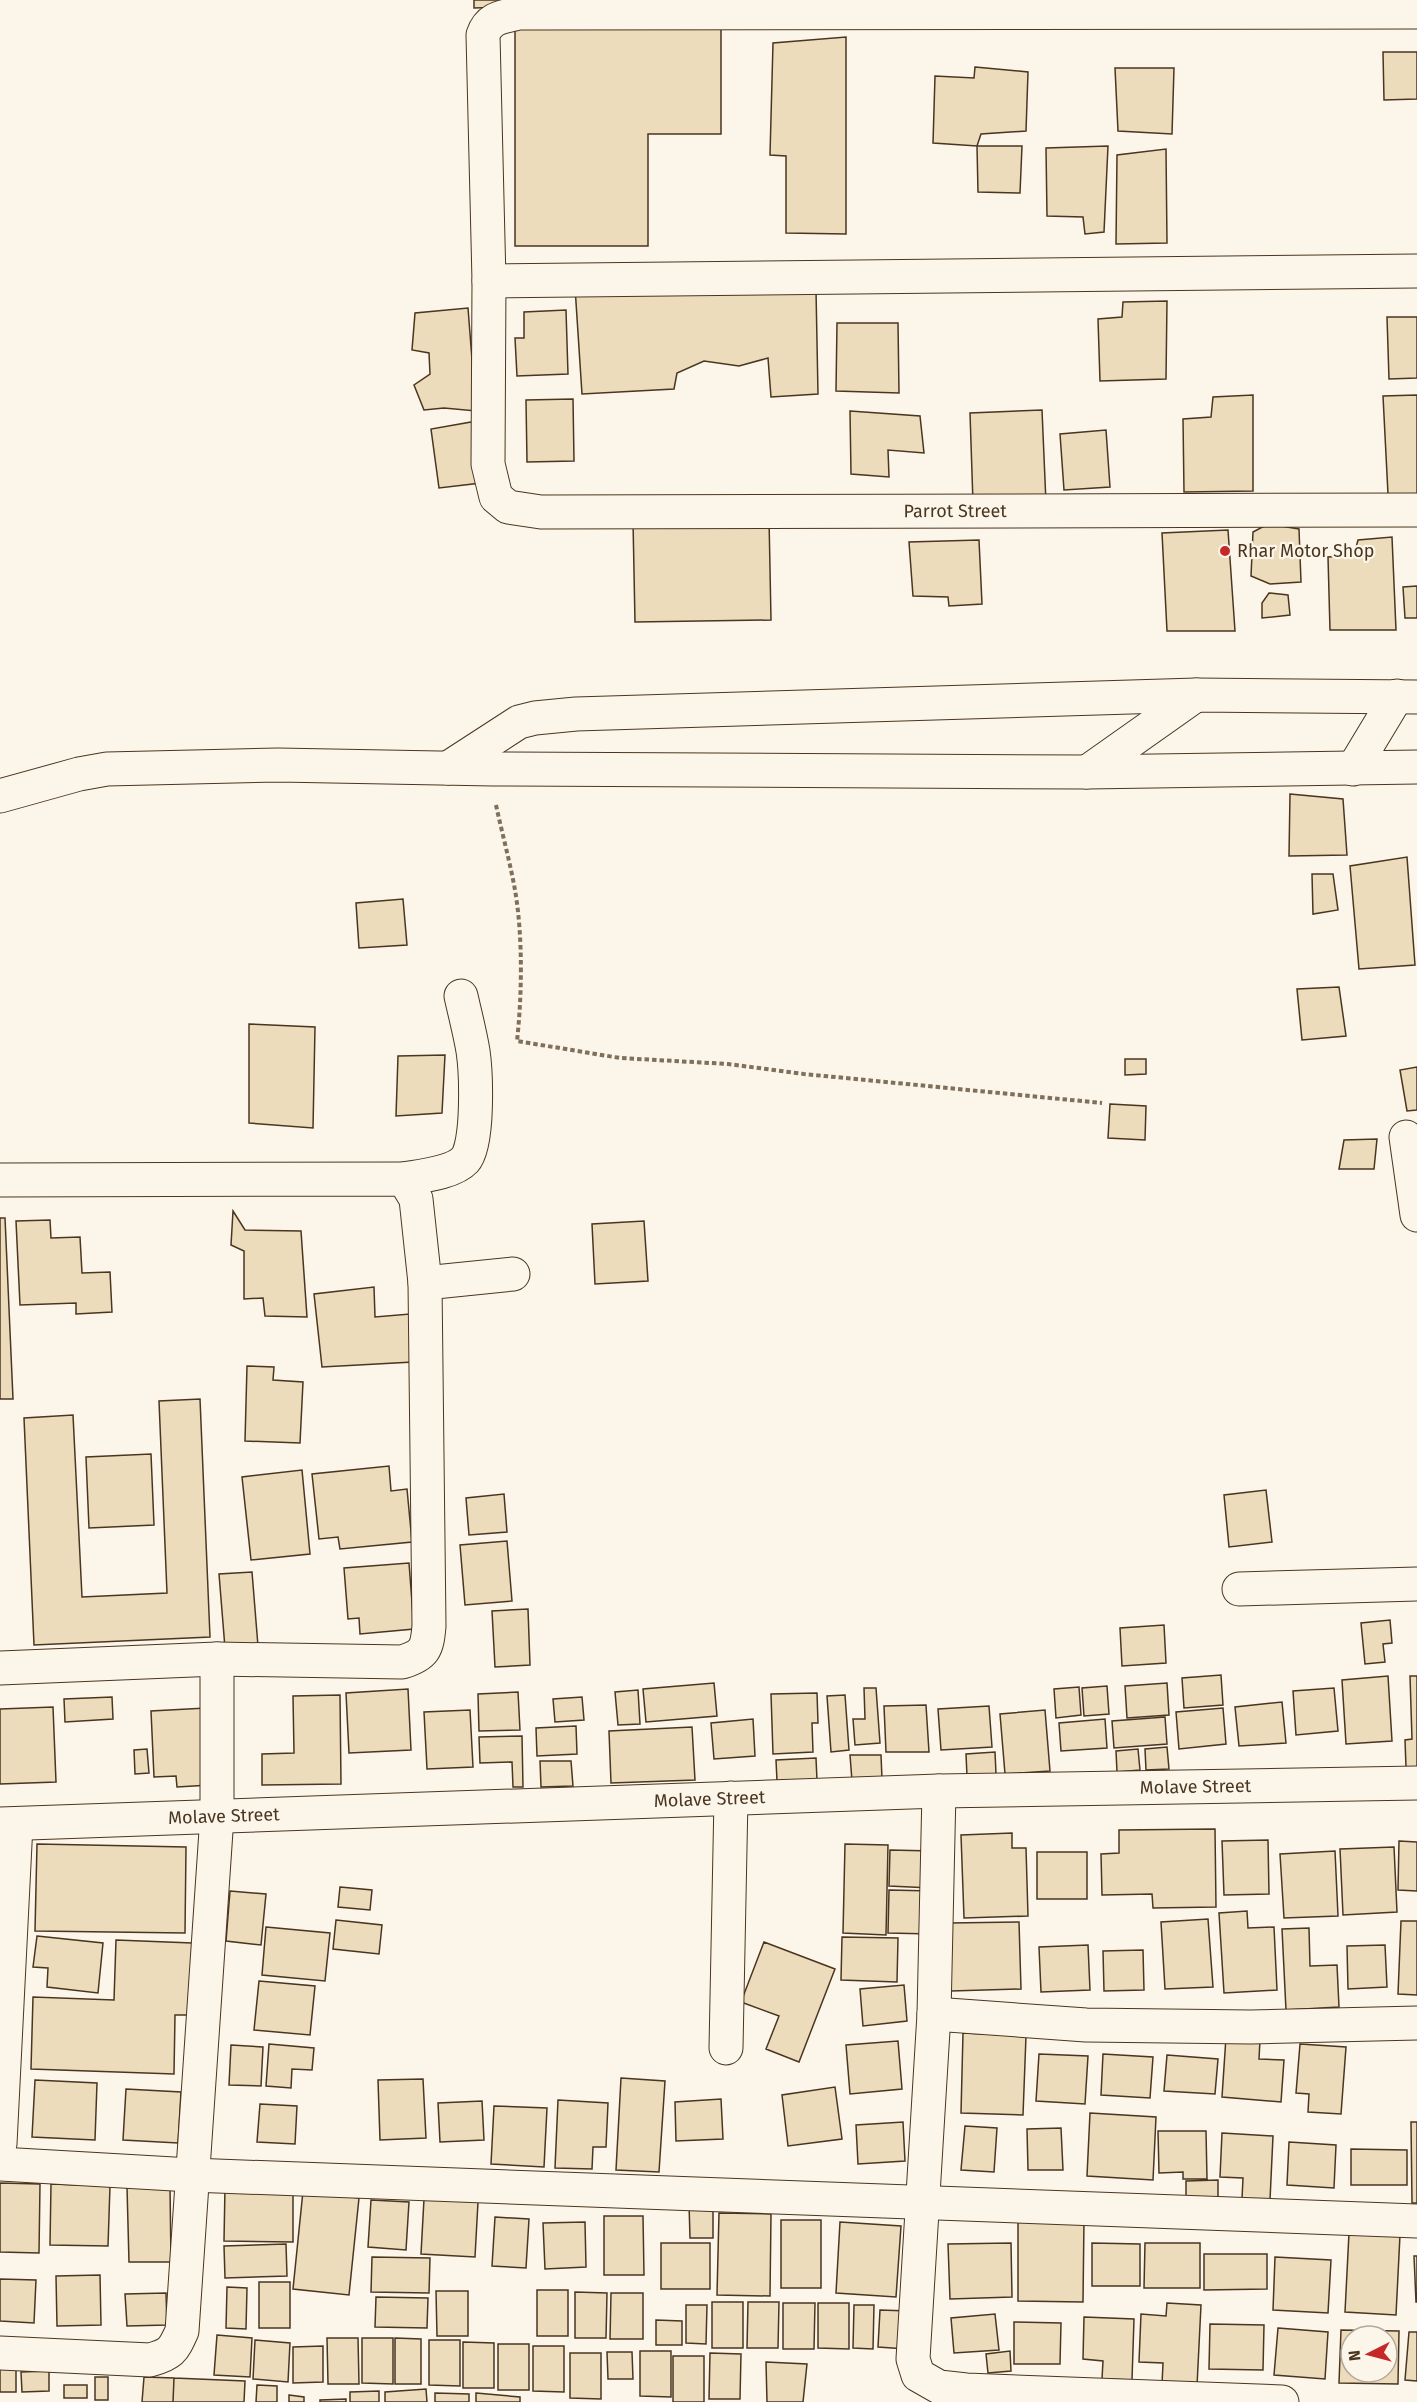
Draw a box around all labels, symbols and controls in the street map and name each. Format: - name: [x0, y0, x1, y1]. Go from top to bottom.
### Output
- street label: Parrot Street: [903, 500, 1007, 522]
- place label: Rhar Motor Shop: [1237, 540, 1374, 562]
- marker: Rhar Motor Shop: [1218, 544, 1232, 558]
- street label: Molave Street: [1139, 1775, 1252, 1799]
- street label: Molave Street: [653, 1786, 766, 1812]
- street label: Molave Street: [168, 1803, 280, 1829]
- north arrow: [1339, 2324, 1399, 2384]
- text: N: [1345, 2349, 1365, 2362]

